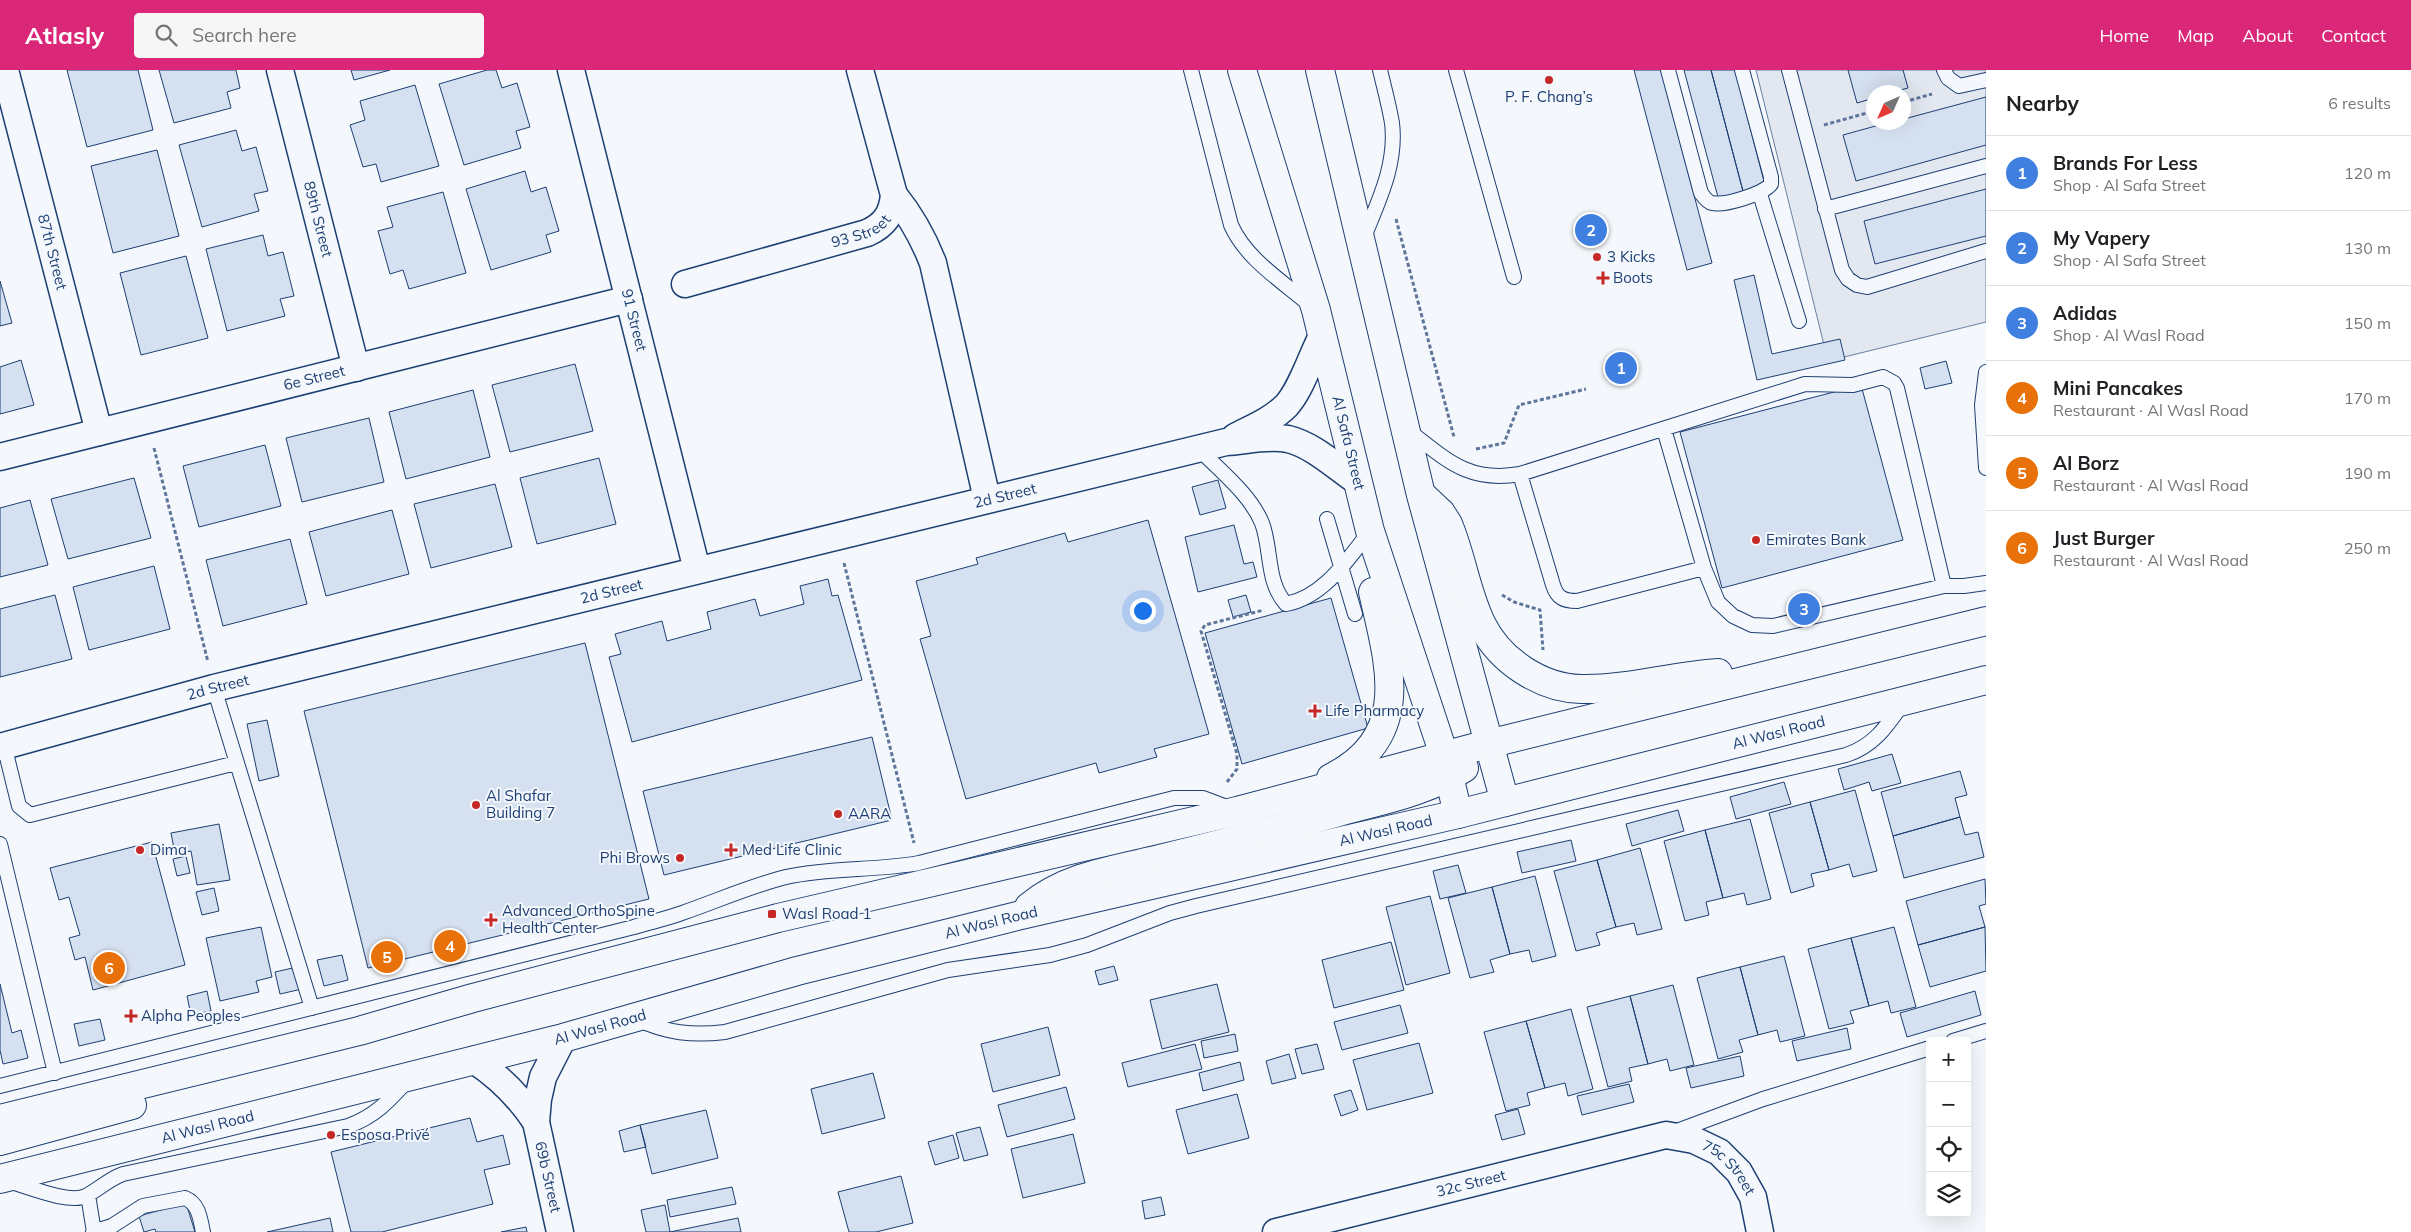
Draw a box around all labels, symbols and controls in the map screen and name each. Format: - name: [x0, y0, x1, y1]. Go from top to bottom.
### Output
- search box: [134, 13, 484, 58]
- text: Atlasly: [25, 20, 104, 50]
- icon: search: [152, 21, 180, 49]
- text: Search here: [192, 23, 297, 47]
- text: Home: [2099, 24, 2149, 47]
- text: Map: [2177, 24, 2214, 47]
- text: About: [2242, 24, 2293, 47]
- text: Contact: [2321, 24, 2386, 47]
- marker: P. F. Chang’s: [1543, 74, 1555, 86]
- north arrow: [1866, 85, 1911, 130]
- place label: P. F. Chang’s: [1505, 87, 1593, 106]
- text: Nearby: [2006, 90, 2079, 116]
- text: 6 results: [2328, 93, 2391, 113]
- text: Brands For Less: [2053, 151, 2198, 175]
- text: 1: [2017, 163, 2027, 183]
- text: 120 m: [2344, 163, 2391, 183]
- text: Shop · Al Safa Street: [2053, 175, 2206, 195]
- street label: 89th Street: [300, 179, 337, 259]
- street label: 93 Street: [829, 211, 895, 252]
- pin: 2: [1575, 211, 1607, 249]
- street label: 87th Street: [34, 212, 72, 292]
- text: My Vapery: [2053, 226, 2150, 250]
- text: 2: [2017, 238, 2027, 258]
- text: 130 m: [2344, 238, 2391, 258]
- place label: 3 Kicks: [1607, 247, 1655, 266]
- text: Shop · Al Safa Street: [2053, 250, 2206, 270]
- marker: 3 Kicks: [1591, 251, 1603, 263]
- place label: Boots: [1613, 268, 1653, 287]
- marker: Boots: [1597, 272, 1609, 284]
- street label: 91 Street: [618, 287, 652, 353]
- text: Adidas: [2053, 301, 2117, 325]
- text: 3: [2017, 313, 2027, 333]
- text: 150 m: [2344, 313, 2391, 333]
- text: Shop · Al Wasl Road: [2053, 325, 2205, 345]
- pin: 1: [1605, 349, 1637, 387]
- street label: 6e Street: [281, 361, 347, 394]
- text: Mini Pancakes: [2053, 376, 2183, 400]
- text: 4: [2017, 388, 2027, 408]
- text: 170 m: [2344, 388, 2391, 408]
- street label: Al Safa Street: [1328, 394, 1370, 492]
- text: Restaurant · Al Wasl Road: [2053, 400, 2249, 420]
- text: Al Borz: [2053, 451, 2119, 475]
- text: 5: [2017, 463, 2027, 483]
- text: 190 m: [2344, 463, 2391, 483]
- text: Restaurant · Al Wasl Road: [2053, 475, 2249, 495]
- street label: 2d Street: [972, 479, 1038, 512]
- text: Just Burger: [2053, 526, 2154, 550]
- place label: Emirates Bank: [1766, 530, 1867, 549]
- marker: Emirates Bank: [1750, 534, 1762, 546]
- text: 6: [2017, 538, 2027, 558]
- text: 250 m: [2344, 538, 2391, 558]
- text: Restaurant · Al Wasl Road: [2053, 550, 2249, 570]
- street label: 2d Street: [578, 574, 644, 608]
- pin: 3: [1788, 590, 1820, 628]
- your location: [1130, 598, 1156, 624]
- street label: 2d Street: [185, 670, 251, 704]
- place label: Life Pharmacy: [1325, 701, 1424, 720]
- marker: Life Pharmacy: [1309, 705, 1321, 717]
- street label: Al Wasl Road: [1730, 711, 1827, 753]
- place label: Al Shafar Building 7: [486, 786, 555, 822]
- marker: Al Shafar Building 7: [470, 799, 482, 811]
- place label: AARA: [848, 804, 891, 823]
- marker: AARA: [832, 808, 844, 820]
- street label: Al Wasl Road: [1337, 810, 1434, 850]
- place label: Dima: [150, 840, 187, 859]
- place label: Med Life Clinic: [742, 840, 842, 859]
- marker: Med Life Clinic: [724, 843, 738, 857]
- marker: Dima: [134, 844, 146, 856]
- place label: Phi Brows: [600, 848, 670, 867]
- marker: Phi Brows: [674, 852, 686, 864]
- place label: Advanced OrthoSpine Health Center: [502, 901, 655, 937]
- street label: Al Wasl Road: [943, 902, 1040, 943]
- place label: Wasl Road 1: [782, 904, 871, 923]
- marker: Wasl Road 1: [766, 908, 778, 920]
- marker: Advanced OrthoSpine Health Center: [484, 913, 498, 927]
- pin: 4: [434, 927, 466, 965]
- pin: 5: [371, 938, 403, 976]
- pin: 6: [93, 949, 125, 987]
- street label: Al Wasl Road: [552, 1005, 648, 1049]
- place label: Alpha Peoples: [141, 1006, 241, 1025]
- marker: Alpha Peoples: [125, 1010, 137, 1022]
- map controls: [1926, 1037, 1971, 1217]
- button: +: [1926, 1037, 1971, 1082]
- button: −: [1926, 1082, 1971, 1127]
- street label: Al Wasl Road: [159, 1106, 256, 1147]
- place label: Esposa Privé: [341, 1125, 430, 1144]
- button: locate: [1926, 1127, 1971, 1172]
- marker: Esposa Privé: [325, 1129, 337, 1141]
- street label: 75c Street: [1699, 1135, 1760, 1198]
- street label: 69b Street: [531, 1139, 566, 1214]
- street label: 32c Street: [1434, 1165, 1508, 1201]
- button: layers: [1926, 1172, 1971, 1217]

